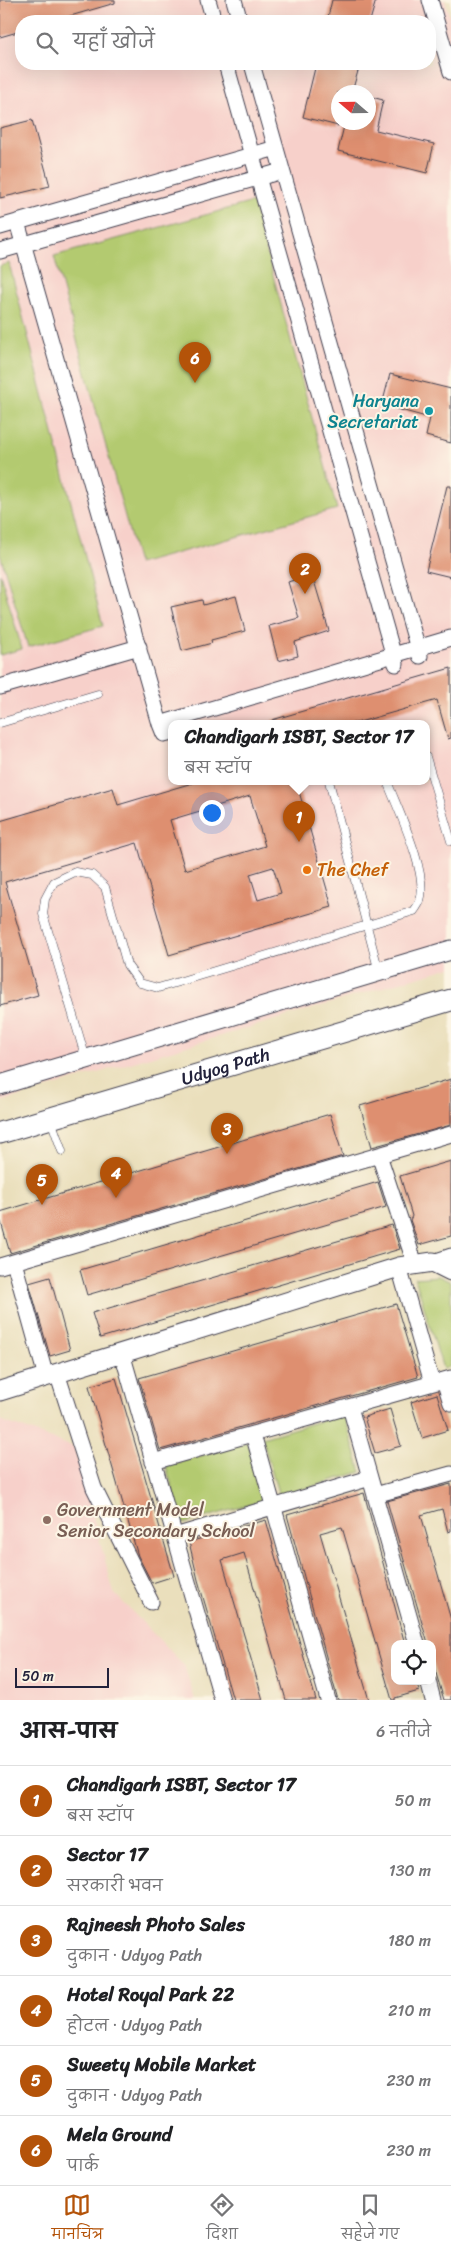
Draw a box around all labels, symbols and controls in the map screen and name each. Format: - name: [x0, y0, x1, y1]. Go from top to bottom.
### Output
- search box: [15, 15, 436, 70]
- text: यहाँ खोजें: [73, 25, 155, 58]
- icon: search: [33, 29, 61, 57]
- north arrow: [331, 85, 376, 130]
- pin: 6: [179, 342, 211, 383]
- place label: Haryana Secretariat: [327, 385, 419, 438]
- marker: Haryana Secretariat: [423, 405, 435, 417]
- pin: 2: [289, 553, 321, 594]
- popup: [168, 720, 430, 785]
- text: Chandigarh ISBT, Sector 17: [185, 720, 413, 753]
- text: बस स्टॉप: [185, 753, 251, 782]
- your location: [199, 800, 225, 826]
- pin: 1: [283, 801, 315, 842]
- place label: The Chef: [317, 854, 390, 886]
- marker: The Chef: [301, 864, 313, 876]
- street label: Udyog Path: [177, 1038, 274, 1095]
- pin: 3: [211, 1113, 243, 1154]
- pin: 4: [100, 1157, 132, 1198]
- pin: 5: [26, 1164, 58, 1205]
- place label: Government Model Senior Secondary School: [57, 1494, 256, 1547]
- marker: Government Model Senior Secondary School: [41, 1514, 53, 1526]
- map controls: [391, 1640, 436, 1685]
- button: locate: [391, 1640, 436, 1685]
- text: 50 m: [22, 1664, 54, 1689]
- scale bar: [15, 1665, 109, 1688]
- text: आस-पास: [20, 1712, 117, 1750]
- text: 6 नतीजे: [376, 1717, 431, 1746]
- text: Chandigarh ISBT, Sector 17: [67, 1768, 296, 1801]
- text: 1: [33, 1786, 39, 1815]
- text: 50 m: [395, 1786, 431, 1815]
- text: बस स्टॉप: [67, 1801, 134, 1830]
- text: Sector 17: [67, 1838, 148, 1871]
- text: 2: [31, 1856, 41, 1885]
- text: 130 m: [389, 1856, 431, 1885]
- text: सरकारी भवन: [67, 1871, 163, 1900]
- text: Rajneesh Photo Sales: [67, 1908, 245, 1941]
- text: 3: [32, 1926, 40, 1955]
- text: 180 m: [388, 1926, 431, 1955]
- text: दुकान · Udyog Path: [67, 1941, 202, 1970]
- text: Hotel Royal Park 22: [67, 1978, 234, 2011]
- text: 4: [31, 1996, 41, 2025]
- text: 210 m: [388, 1996, 431, 2025]
- text: होटल · Udyog Path: [67, 2011, 202, 2040]
- text: Sweety Mobile Market: [67, 2048, 256, 2081]
- text: 5: [31, 2066, 41, 2095]
- text: 230 m: [386, 2066, 431, 2095]
- text: दुकान · Udyog Path: [67, 2081, 202, 2110]
- text: Mela Ground: [67, 2118, 172, 2151]
- text: 6: [31, 2136, 41, 2165]
- text: 230 m: [386, 2136, 431, 2165]
- text: पार्क: [67, 2151, 98, 2180]
- tab: मानचित्र: [52, 2191, 103, 2250]
- tab: दिशा: [206, 2191, 238, 2250]
- tab: सहेजे गए: [341, 2191, 399, 2250]

